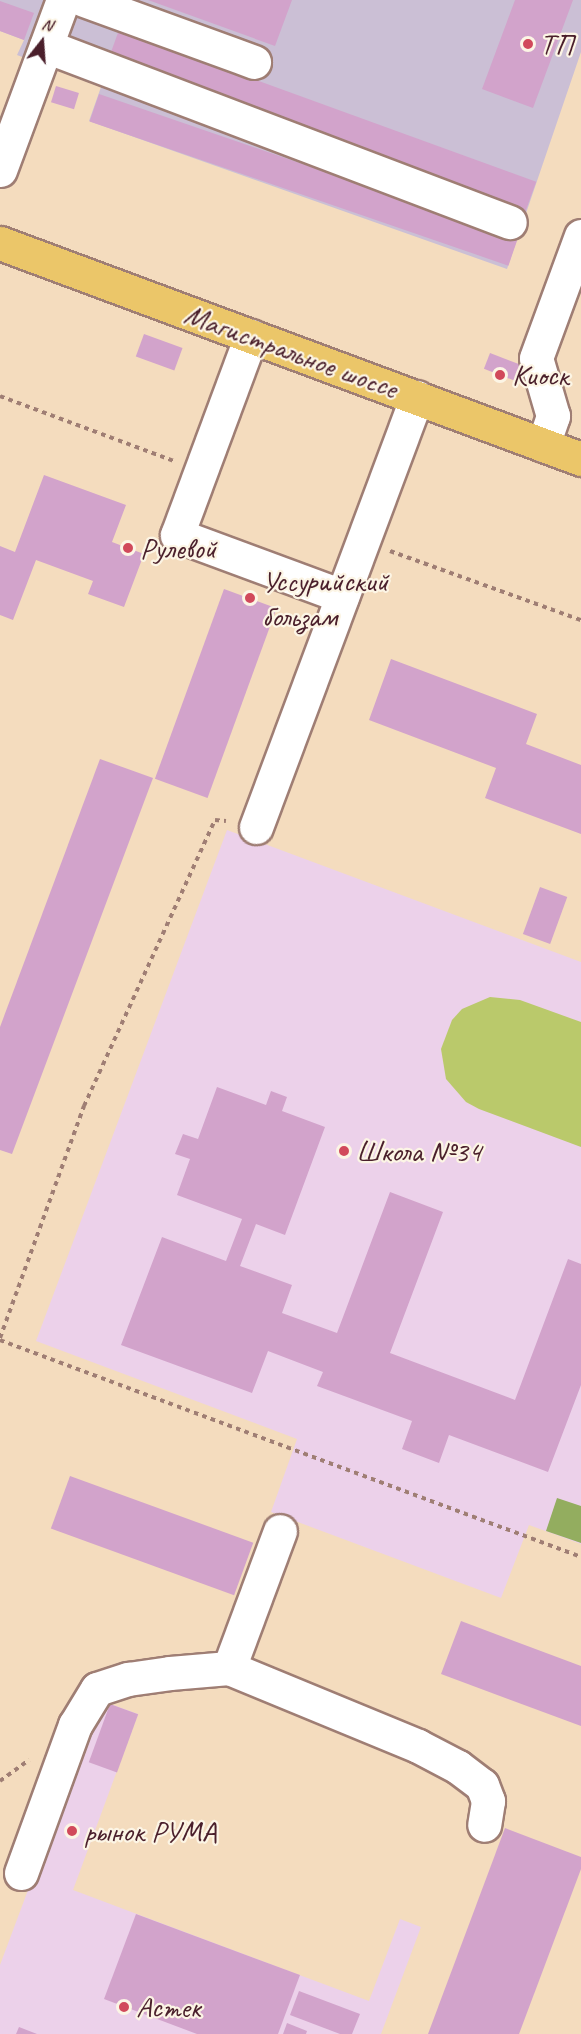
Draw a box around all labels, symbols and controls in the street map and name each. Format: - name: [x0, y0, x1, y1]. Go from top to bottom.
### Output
- north arrow: [12, 12, 72, 72]
- text: N: [40, 14, 55, 36]
- place label: ТП: [540, 26, 572, 62]
- marker: ТП: [521, 37, 535, 51]
- street label: Магистральное шоссе: [179, 296, 403, 406]
- place label: Киоск: [512, 357, 568, 393]
- marker: Киоск: [493, 368, 507, 382]
- place label: Рулевой: [140, 530, 216, 566]
- marker: Рулевой: [121, 541, 135, 555]
- place label: Уссурийский бользам: [262, 563, 388, 634]
- marker: Уссурийский бользам: [243, 591, 257, 605]
- place label: Школа №34: [356, 1133, 481, 1169]
- marker: Школа №34: [337, 1144, 351, 1158]
- place label: рынок РУМА: [84, 1813, 216, 1849]
- marker: рынок РУМА: [65, 1824, 79, 1838]
- place label: Астек: [136, 1989, 201, 2025]
- marker: Астек: [117, 2000, 131, 2014]

